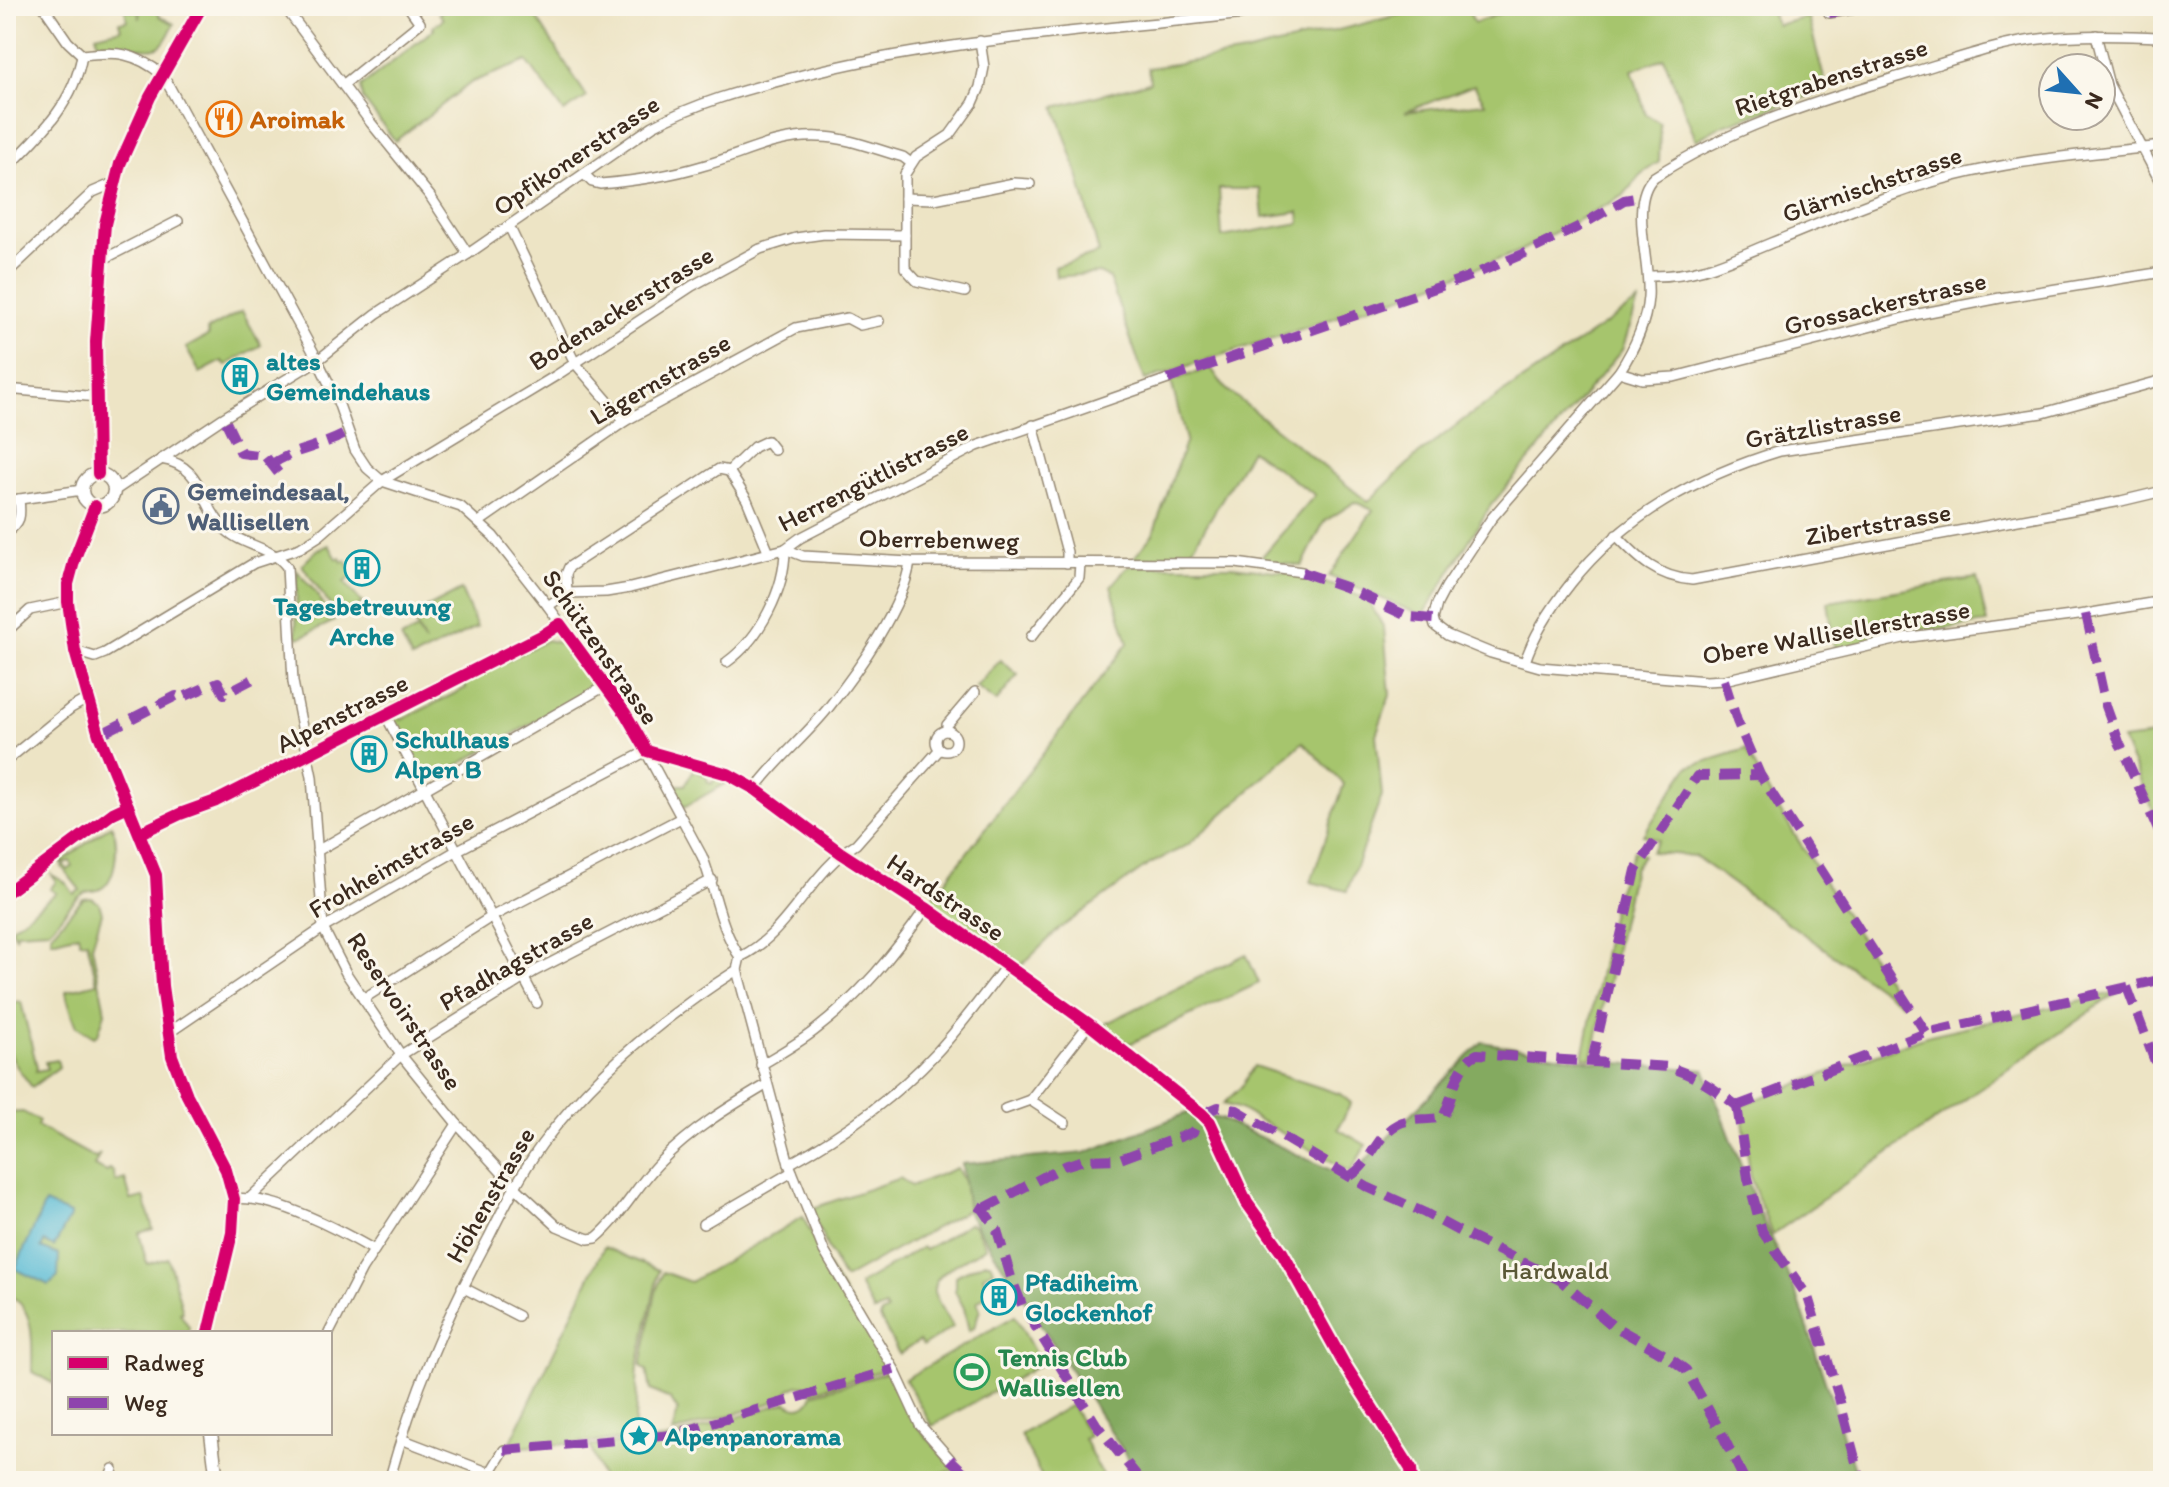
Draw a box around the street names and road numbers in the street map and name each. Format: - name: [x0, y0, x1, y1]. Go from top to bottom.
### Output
- street label: Rietgrabenstrasse: [1730, 31, 1932, 123]
- street label: Opfikonerstrasse: [487, 88, 665, 222]
- street label: Glärnischstrasse: [1778, 138, 1966, 230]
- street label: Bodenackerstrasse: [523, 238, 719, 378]
- street label: Grossackerstrasse: [1781, 264, 1989, 342]
- street label: Lägernstrasse: [584, 326, 736, 432]
- street label: Grätzlistrasse: [1742, 397, 1904, 455]
- street label: Herrengütlistrasse: [772, 415, 974, 539]
- street label: Zibertstrasse: [1803, 495, 1953, 553]
- street label: Oberrebenweg: [858, 522, 1020, 556]
- street label: Schützenstrasse: [536, 563, 666, 731]
- street label: Obere Wallisellerstrasse: [1700, 593, 1972, 671]
- street label: Alpenstrasse: [271, 666, 413, 760]
- street label: Frohheimstrasse: [303, 805, 479, 925]
- street label: Hardstrasse: [881, 846, 1011, 948]
- street label: Pfadhagstrasse: [433, 904, 599, 1018]
- street label: Reservoirstrasse: [340, 926, 470, 1096]
- street label: Höhenstrasse: [438, 1121, 542, 1269]

